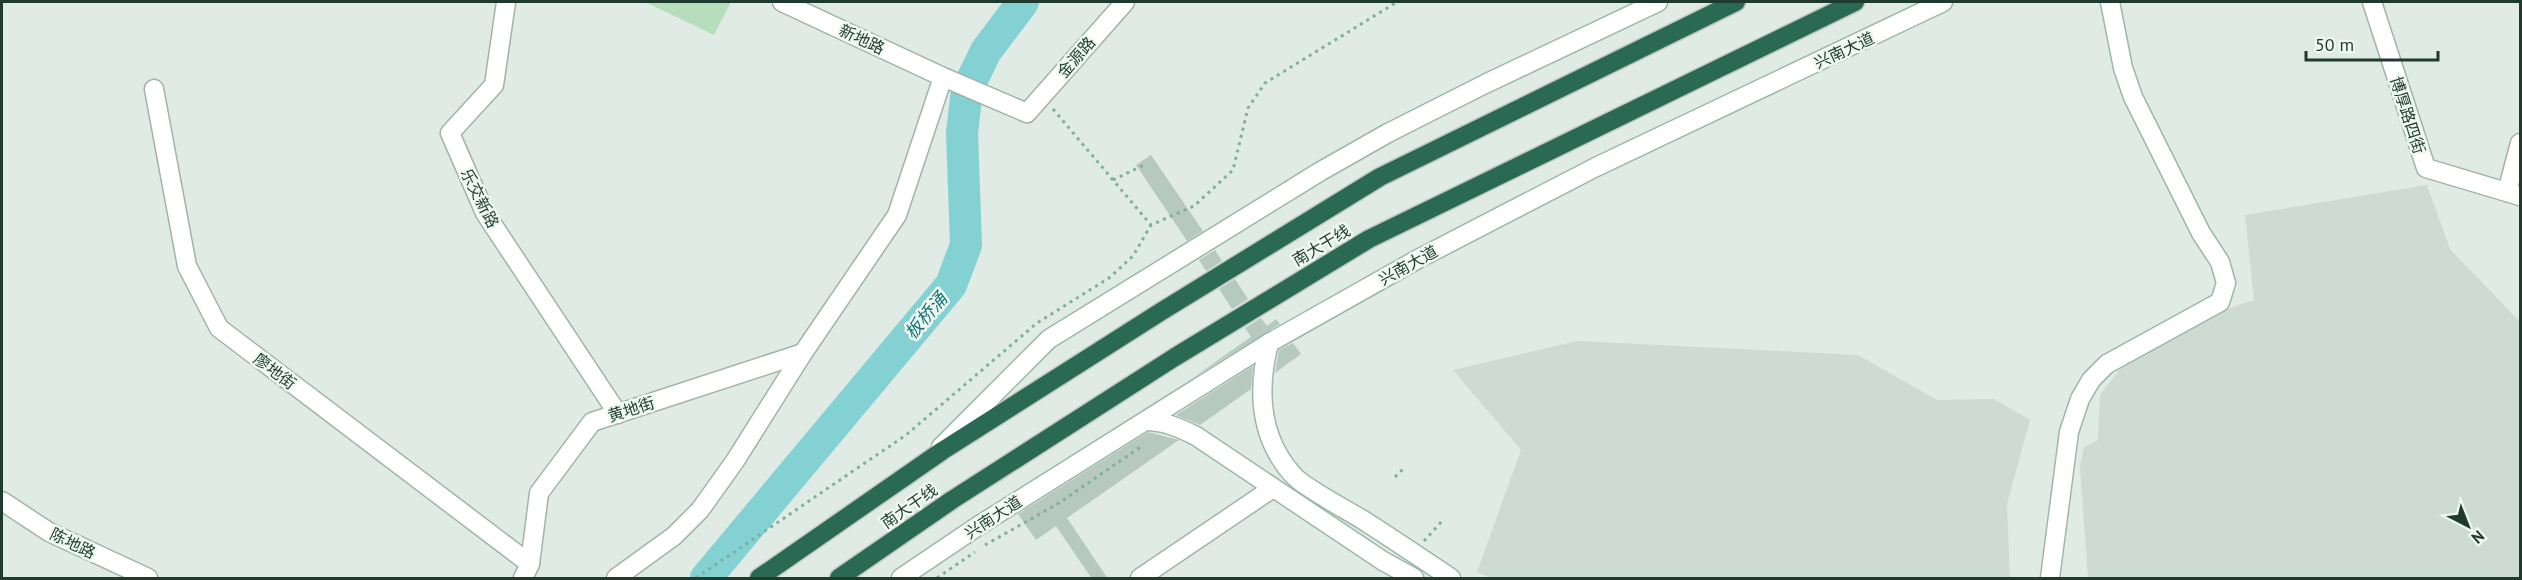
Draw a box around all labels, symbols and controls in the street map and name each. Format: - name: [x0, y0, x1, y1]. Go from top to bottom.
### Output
- street label: 新地路: [836, 20, 888, 58]
- scale bar: [2306, 24, 2438, 62]
- street label: 兴南大道: [1811, 27, 1877, 73]
- street label: 金源路: [1053, 32, 1099, 82]
- text: 50 m: [2315, 33, 2354, 56]
- street label: 博厚路四街: [2386, 74, 2430, 156]
- street label: 乐交新路: [457, 165, 503, 231]
- street label: 南大干线: [1288, 220, 1354, 270]
- street label: 兴南大道: [1375, 241, 1441, 289]
- water label: 板桥涌: [899, 286, 953, 344]
- street label: 廖地街: [250, 349, 300, 393]
- street label: 黄地街: [605, 392, 657, 426]
- street label: 南大干线: [877, 479, 941, 533]
- street label: 兴南大道: [961, 491, 1025, 543]
- north arrow: [2438, 496, 2498, 556]
- street label: 陈地路: [47, 523, 99, 563]
- text: N: [2467, 526, 2489, 548]

